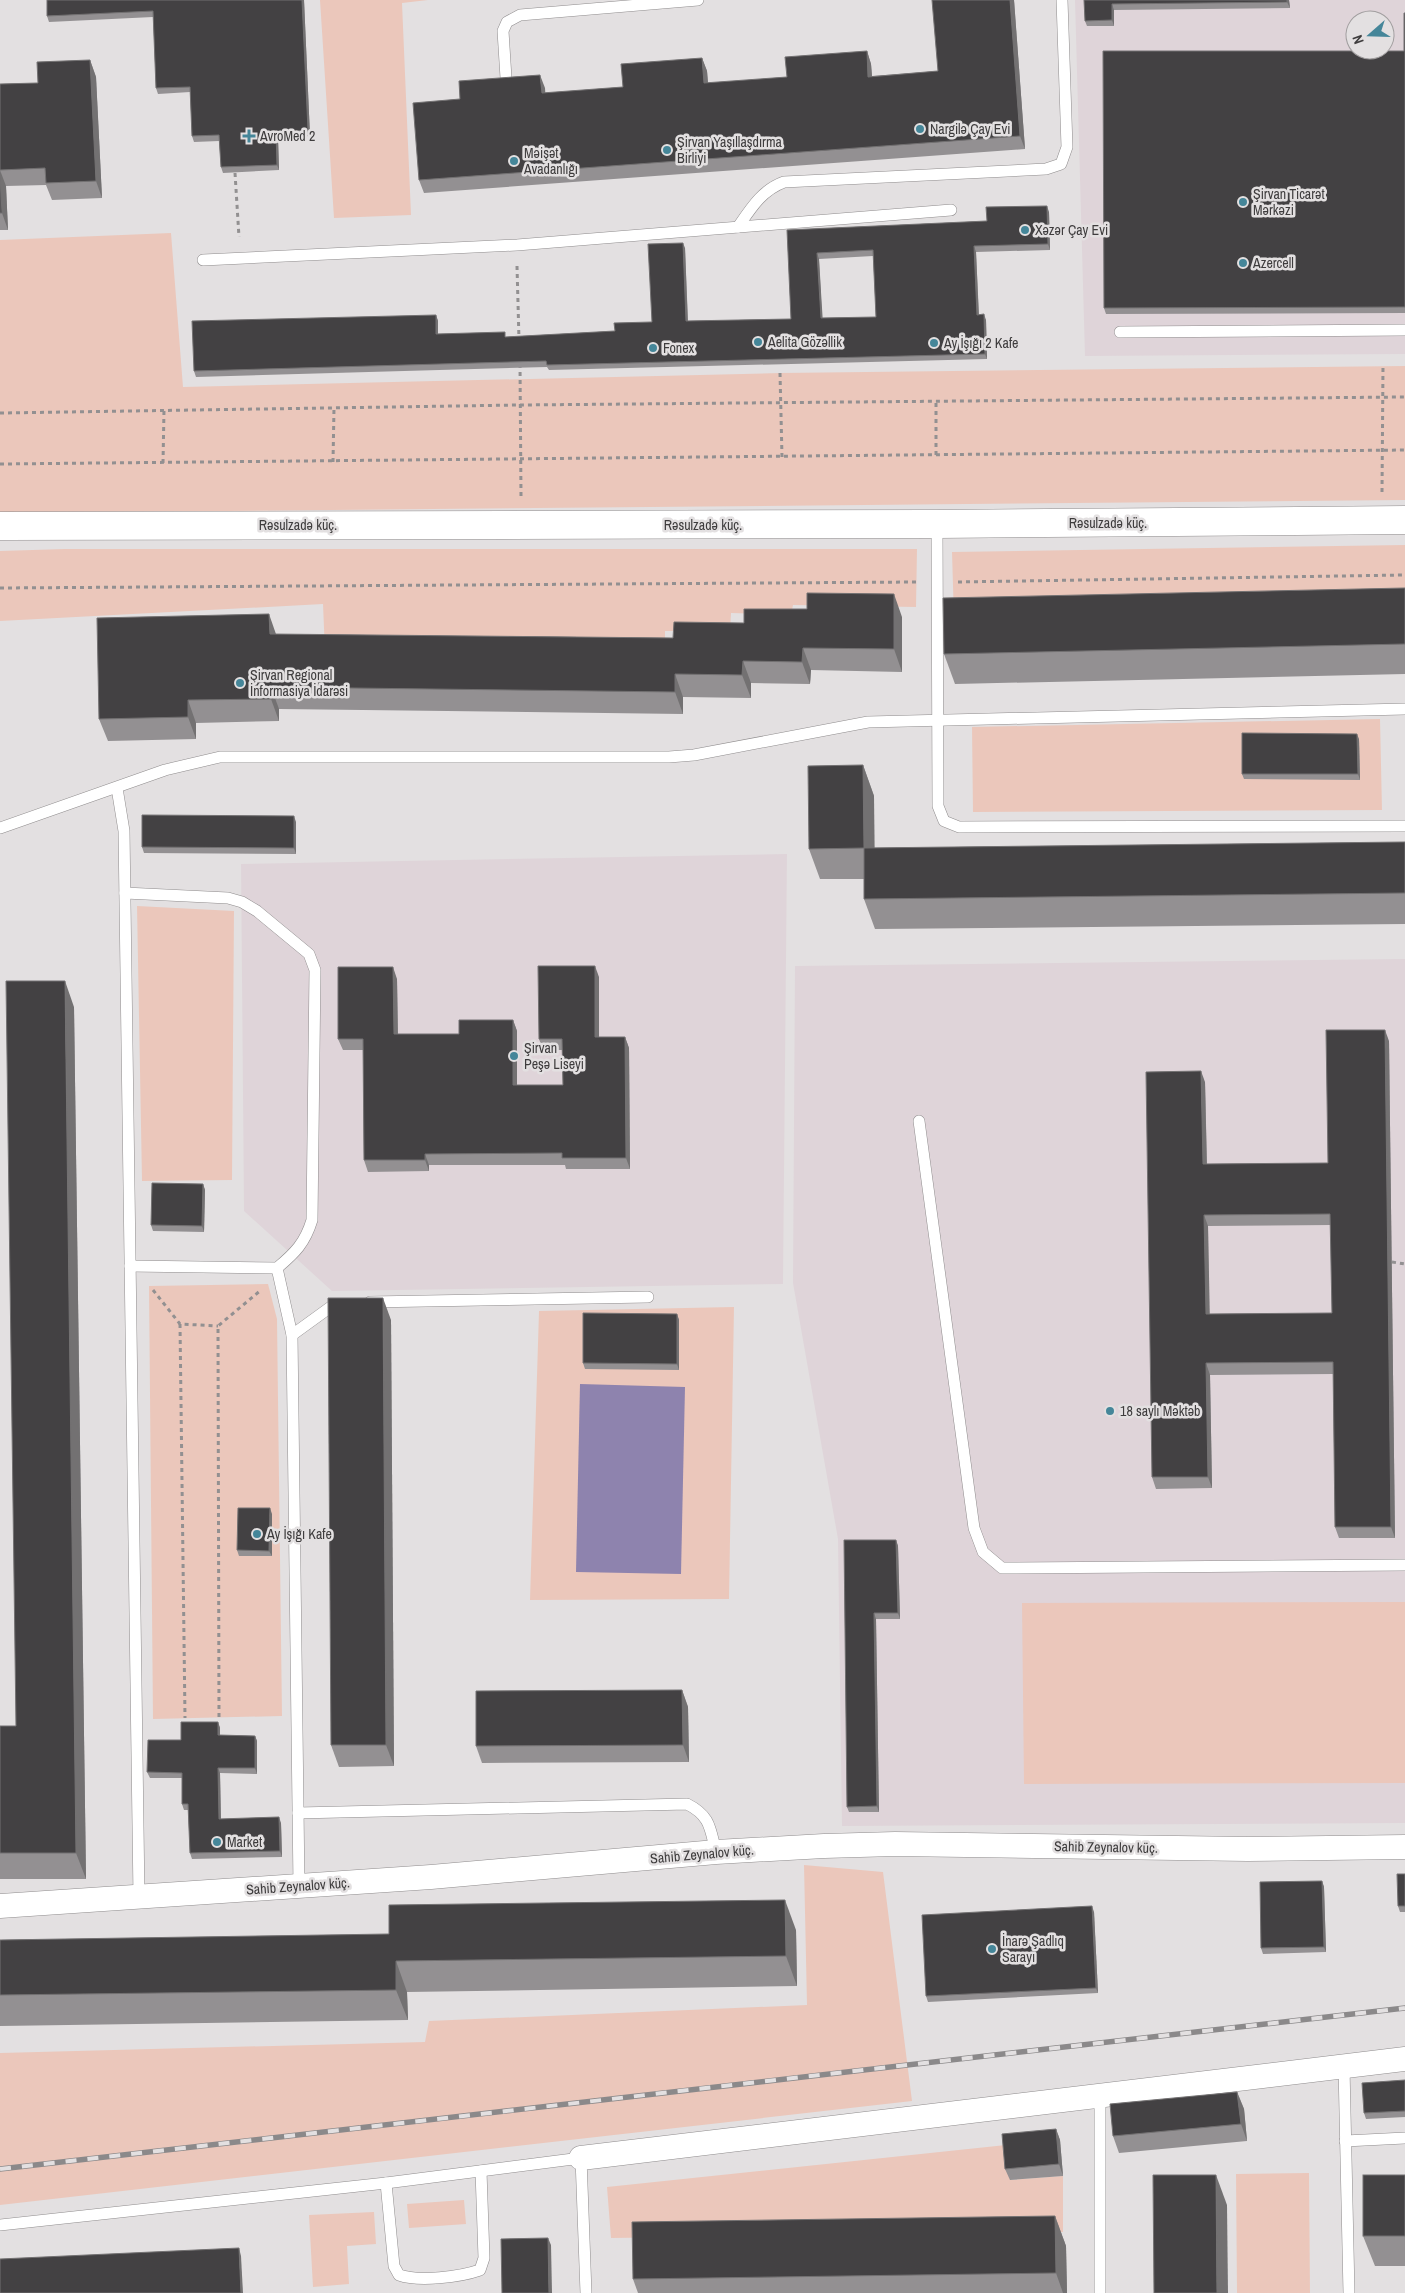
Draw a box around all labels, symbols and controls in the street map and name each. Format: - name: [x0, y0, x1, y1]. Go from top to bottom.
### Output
- north arrow: [1345, 10, 1395, 60]
- text: N: [1348, 32, 1368, 46]
- place label: Nargilə Çay Evi: [930, 120, 1010, 138]
- marker: Nargilə Çay Evi: [914, 123, 926, 135]
- place label: AvroMed 2: [259, 127, 315, 145]
- marker: AvroMed 2: [242, 129, 256, 143]
- place label: Şirvan Yaşıllaşdırma Birliyi: [677, 133, 782, 167]
- place label: Məişət Avadanlığı: [523, 144, 578, 178]
- marker: Şirvan Yaşıllaşdırma Birliyi: [661, 144, 673, 156]
- marker: Məişət Avadanlığı: [508, 155, 520, 167]
- place label: Şirvan Ticarət Mərkəzi: [1253, 185, 1325, 219]
- marker: Şirvan Ticarət Mərkəzi: [1237, 196, 1249, 208]
- place label: Xəzər Çay Evi: [1035, 221, 1108, 239]
- marker: Xəzər Çay Evi: [1019, 224, 1031, 236]
- place label: Azercell: [1252, 254, 1294, 272]
- marker: Azercell: [1237, 257, 1249, 269]
- place label: Aelita Gözəllik: [767, 333, 842, 351]
- place label: Ay İşığı 2 Kafe: [943, 334, 1018, 352]
- marker: Aelita Gözəllik: [752, 336, 764, 348]
- marker: Ay İşığı 2 Kafe: [928, 337, 940, 349]
- place label: Fonex: [663, 339, 695, 357]
- marker: Fonex: [647, 342, 659, 354]
- street label: Rəsulzadə küç.: [1069, 514, 1147, 532]
- street label: Rəsulzadə küç.: [259, 516, 337, 534]
- street label: Rəsulzadə küç.: [664, 516, 742, 534]
- place label: Şirvan Regional İnformasiya İdarəsi: [250, 666, 348, 700]
- marker: Şirvan Regional İnformasiya İdarəsi: [234, 677, 246, 689]
- place label: Şirvan Peşə Liseyi: [524, 1039, 584, 1073]
- marker: Şirvan Peşə Liseyi: [508, 1050, 520, 1062]
- place label: 18 saylı Məktəb: [1120, 1402, 1200, 1420]
- marker: 18 saylı Məktəb: [1104, 1405, 1116, 1417]
- place label: Ay İşığı Kafe: [266, 1525, 332, 1543]
- marker: Ay İşığı Kafe: [251, 1528, 263, 1540]
- place label: Market: [227, 1833, 262, 1851]
- marker: Market: [211, 1836, 223, 1848]
- street label: Sahib Zeynalov küç.: [1054, 1837, 1158, 1857]
- street label: Sahib Zeynalov küç.: [649, 1841, 755, 1867]
- street label: Sahib Zeynalov küç.: [245, 1873, 351, 1899]
- place label: İnarə Şadlıq Sarayı: [1002, 1932, 1064, 1966]
- marker: İnarə Şadlıq Sarayı: [986, 1943, 998, 1955]

